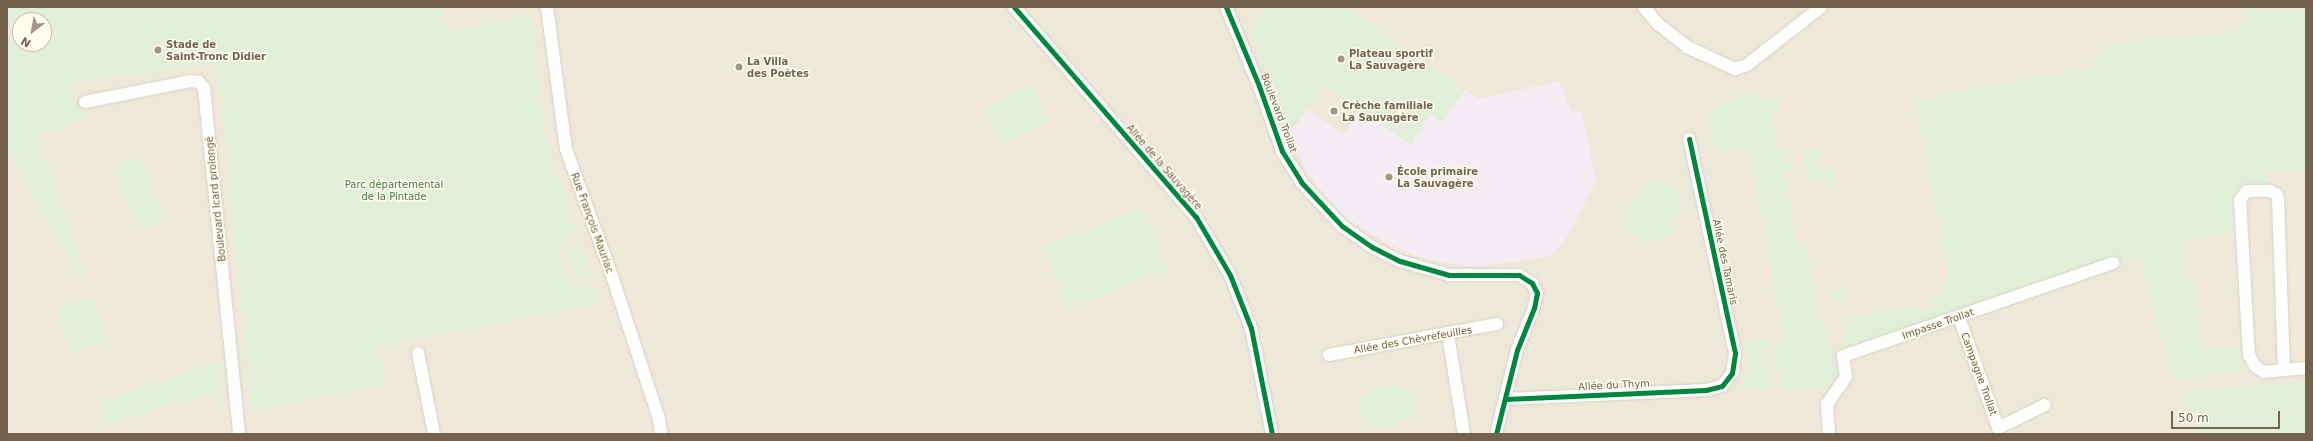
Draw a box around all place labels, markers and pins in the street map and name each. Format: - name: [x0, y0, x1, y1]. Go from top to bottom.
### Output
- place label: Stade de Saint-Tronc Didier: [166, 38, 266, 62]
- marker: Stade de Saint-Tronc Didier: [153, 45, 163, 55]
- place label: Plateau sportif La Sauvagère: [1349, 47, 1433, 70]
- marker: Plateau sportif La Sauvagère: [1336, 54, 1346, 64]
- place label: La Villa des Poètes: [747, 55, 809, 78]
- marker: La Villa des Poètes: [734, 62, 744, 72]
- place label: Crèche familiale La Sauvagère: [1342, 99, 1433, 122]
- marker: Crèche familiale La Sauvagère: [1329, 106, 1339, 116]
- place label: École primaire La Sauvagère: [1397, 165, 1478, 188]
- marker: École primaire La Sauvagère: [1384, 172, 1394, 182]

